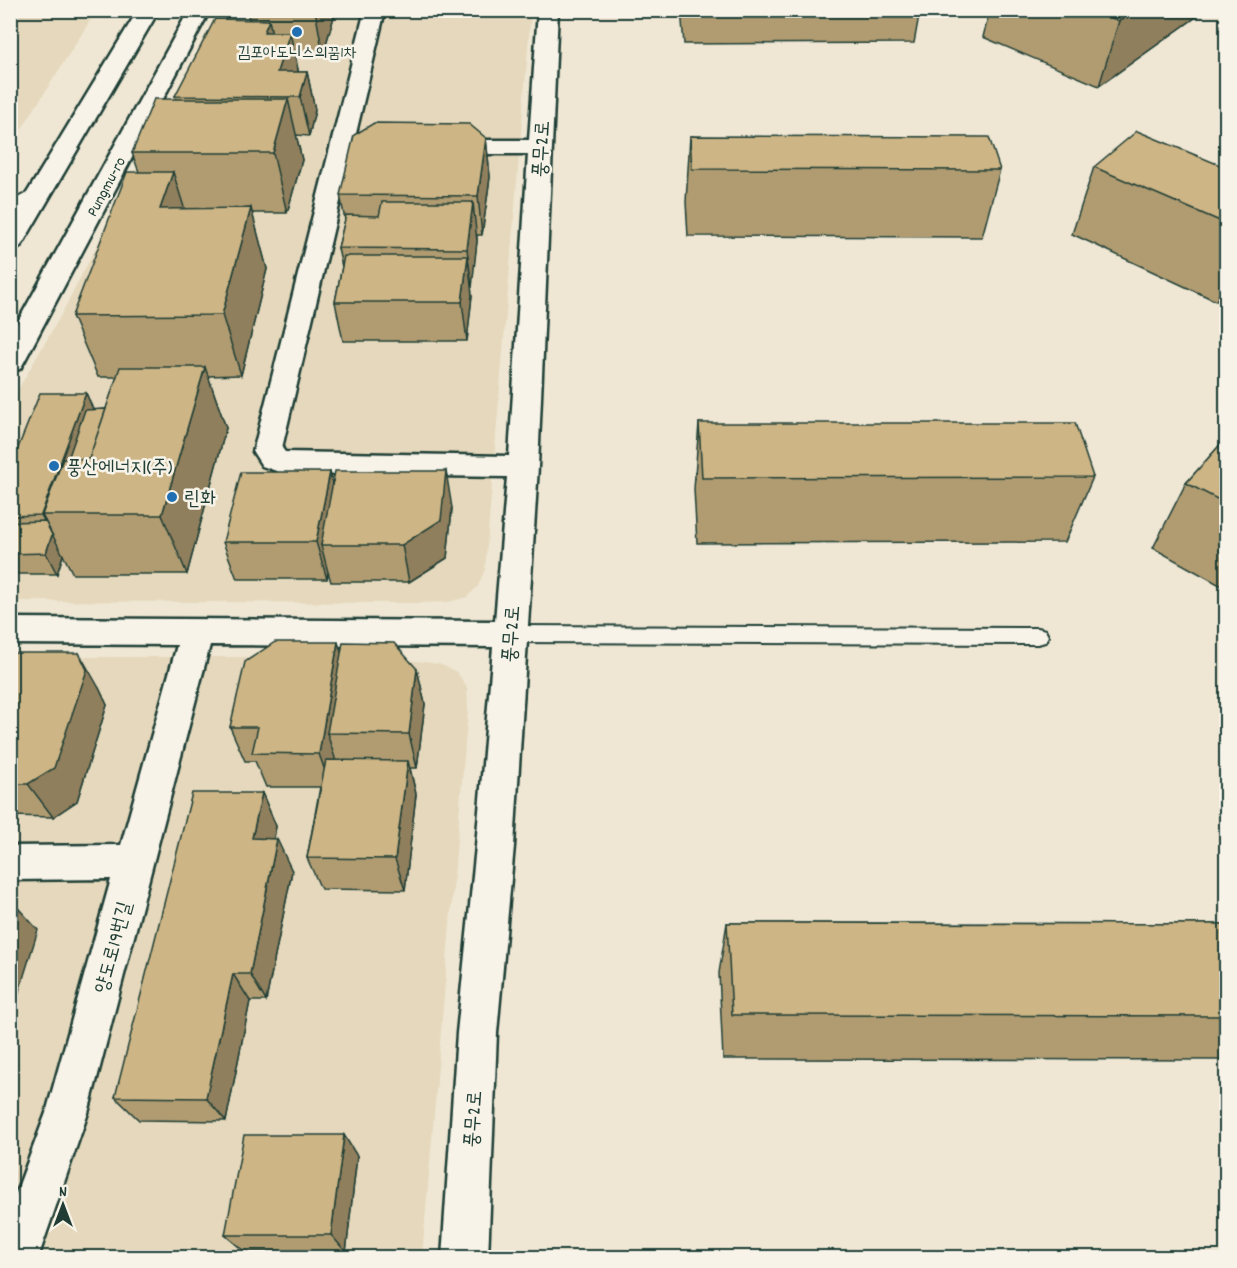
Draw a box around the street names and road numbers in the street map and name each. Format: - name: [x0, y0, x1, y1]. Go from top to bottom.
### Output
- street label: 풍무2로: [528, 120, 558, 178]
- street label: Pungmu-ro: [82, 153, 133, 221]
- street label: 풍무2로: [497, 605, 529, 664]
- street label: 양도로19번길: [89, 899, 141, 997]
- street label: 풍무2로: [459, 1090, 491, 1149]

